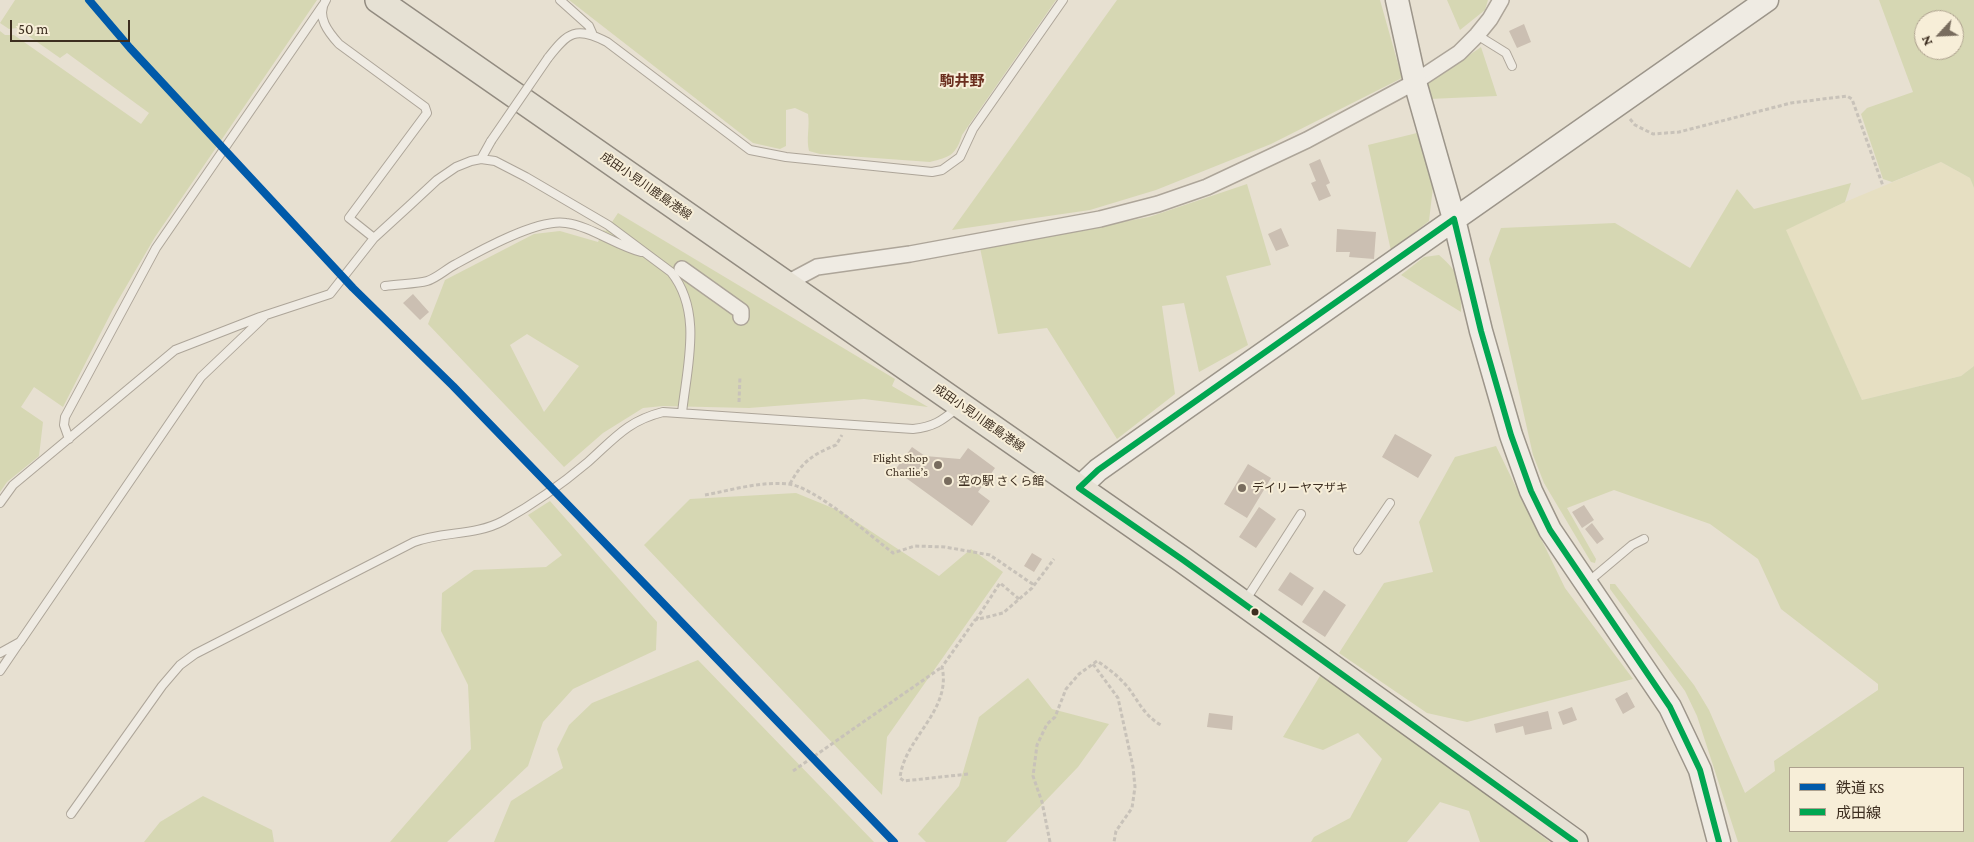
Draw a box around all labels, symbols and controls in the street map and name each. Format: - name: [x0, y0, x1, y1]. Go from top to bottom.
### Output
- scale bar: [12, 10, 132, 42]
- north arrow: [1914, 10, 1964, 60]
- text: 50 m: [18, 21, 48, 37]
- text: N: [1917, 33, 1936, 49]
- district label: 駒井野: [940, 72, 984, 90]
- street label: 成田小見川鹿島港線: [598, 149, 694, 223]
- street label: 成田小見川鹿島港線: [931, 381, 1027, 455]
- place label: Flight Shop Charlie’s: [873, 451, 928, 479]
- marker: Flight Shop Charlie’s: [932, 459, 944, 471]
- place label: 空の駅 さくら館: [958, 474, 1044, 488]
- marker: 空の駅 さくら館: [942, 475, 954, 487]
- place label: デイリーヤマザキ: [1252, 481, 1348, 495]
- marker: デイリーヤマザキ: [1236, 482, 1248, 494]
- unlabelled marker: [1250, 607, 1260, 617]
- legend: [1789, 767, 1964, 832]
- text: 鉄道 KS: [1836, 780, 1884, 796]
- text: 成田線: [1836, 805, 1881, 821]

